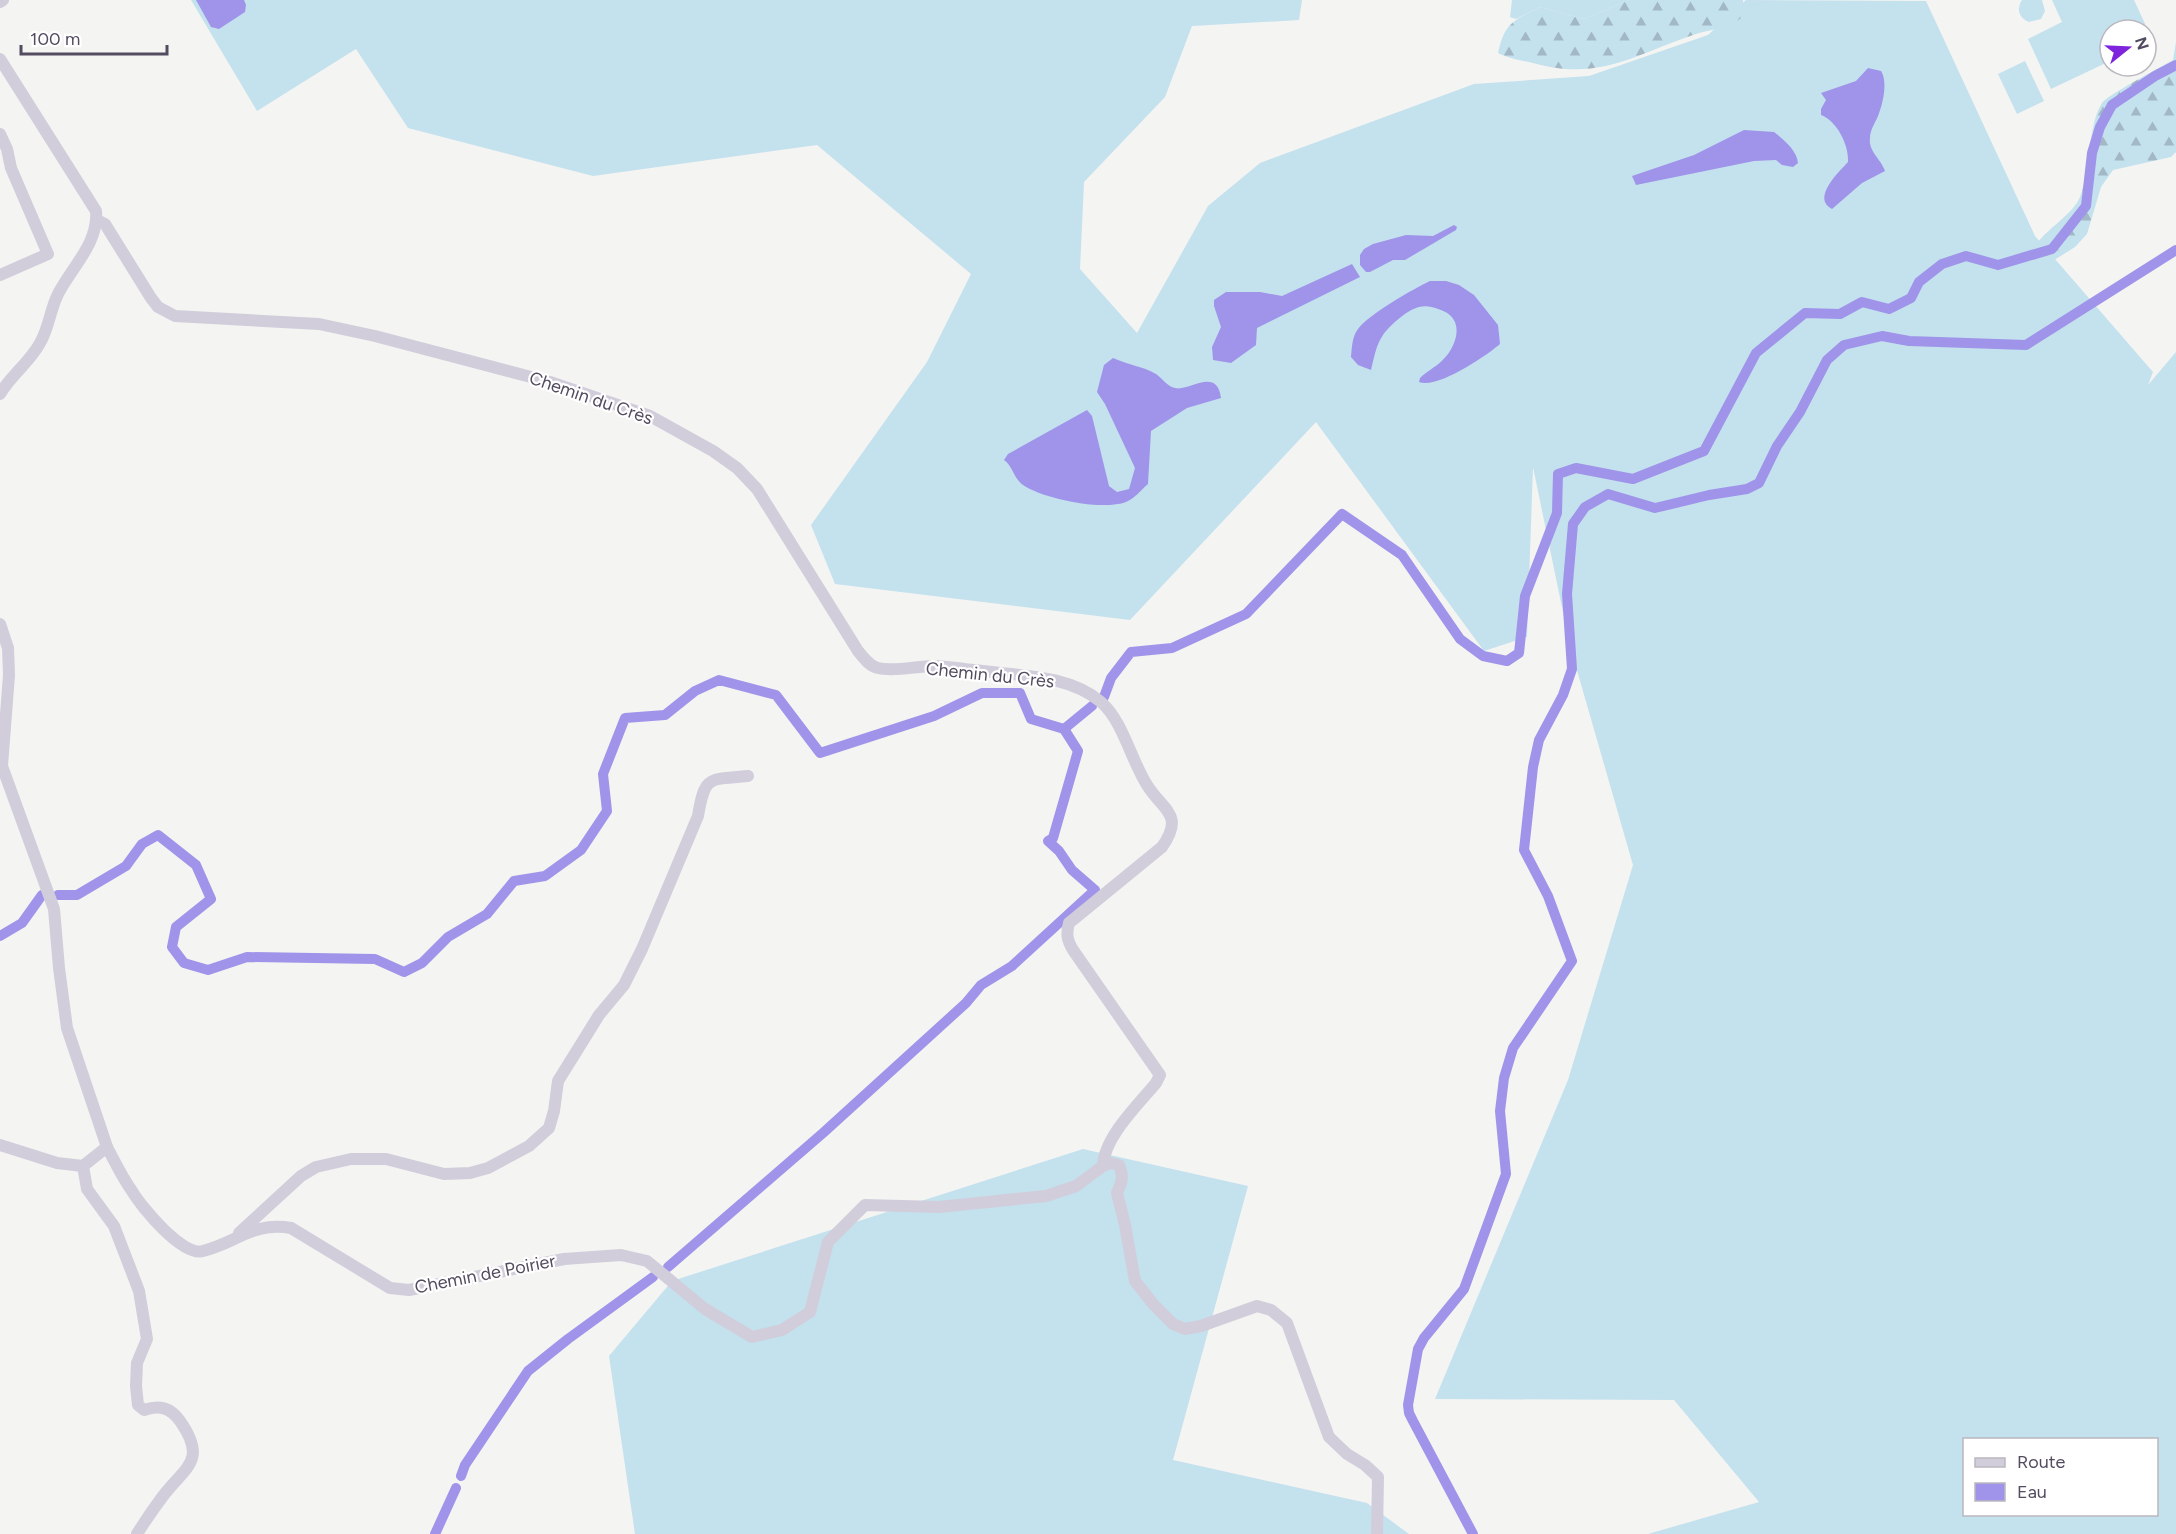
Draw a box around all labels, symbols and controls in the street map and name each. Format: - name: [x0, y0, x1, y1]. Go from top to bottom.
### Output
- scale bar: [21, 18, 166, 56]
- north arrow: [2098, 18, 2158, 78]
- text: 100 m: [30, 28, 80, 50]
- text: N: [2131, 35, 2153, 52]
- street label: Chemin du Crès: [526, 367, 656, 429]
- street label: Chemin du Crès: [925, 657, 1055, 693]
- street label: Chemin de Poirier: [413, 1250, 557, 1298]
- legend: [1963, 1438, 2158, 1516]
- text: Route: [2017, 1451, 2066, 1473]
- text: Eau: [2017, 1481, 2047, 1503]

